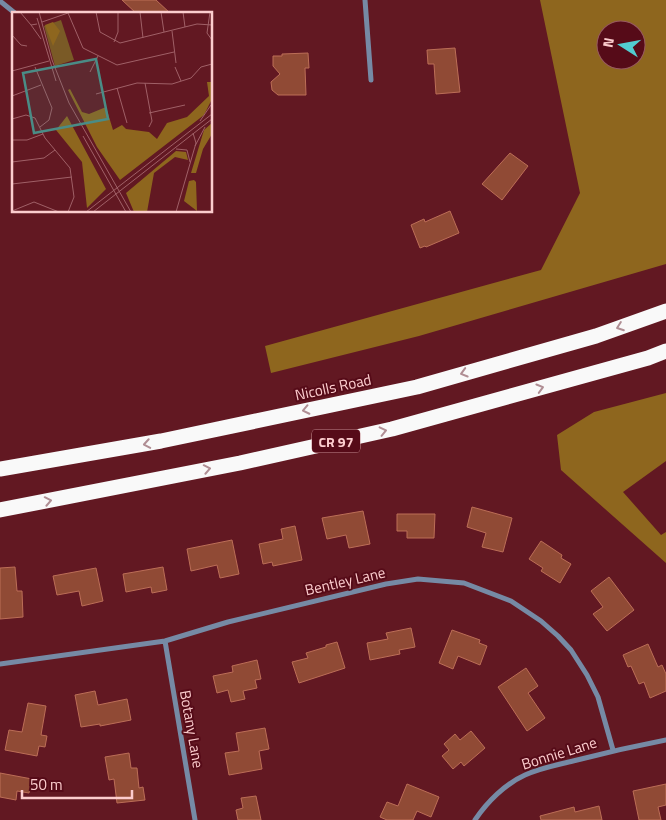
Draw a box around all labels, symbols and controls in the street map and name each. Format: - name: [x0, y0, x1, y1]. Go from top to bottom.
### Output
- inset map: [12, 12, 212, 212]
- north arrow: [596, 20, 646, 70]
- text: N: [597, 36, 619, 49]
- one-way arrow: [616, 321, 625, 331]
- street label: Nicolls Road: [293, 368, 373, 406]
- one-way arrow: [461, 368, 469, 378]
- one-way arrow: [535, 384, 544, 394]
- one-way arrow: [302, 404, 311, 415]
- one-way arrow: [379, 426, 388, 437]
- road number: CR 97: [312, 430, 360, 452]
- one-way arrow: [143, 438, 152, 448]
- one-way arrow: [203, 465, 212, 475]
- one-way arrow: [44, 497, 52, 507]
- street label: Bentley Lane: [303, 561, 387, 601]
- street label: Botany Lane: [174, 688, 210, 770]
- street label: Bonnie Lane: [518, 731, 600, 775]
- scale bar: [22, 768, 132, 800]
- text: 50 m: [30, 773, 63, 796]

